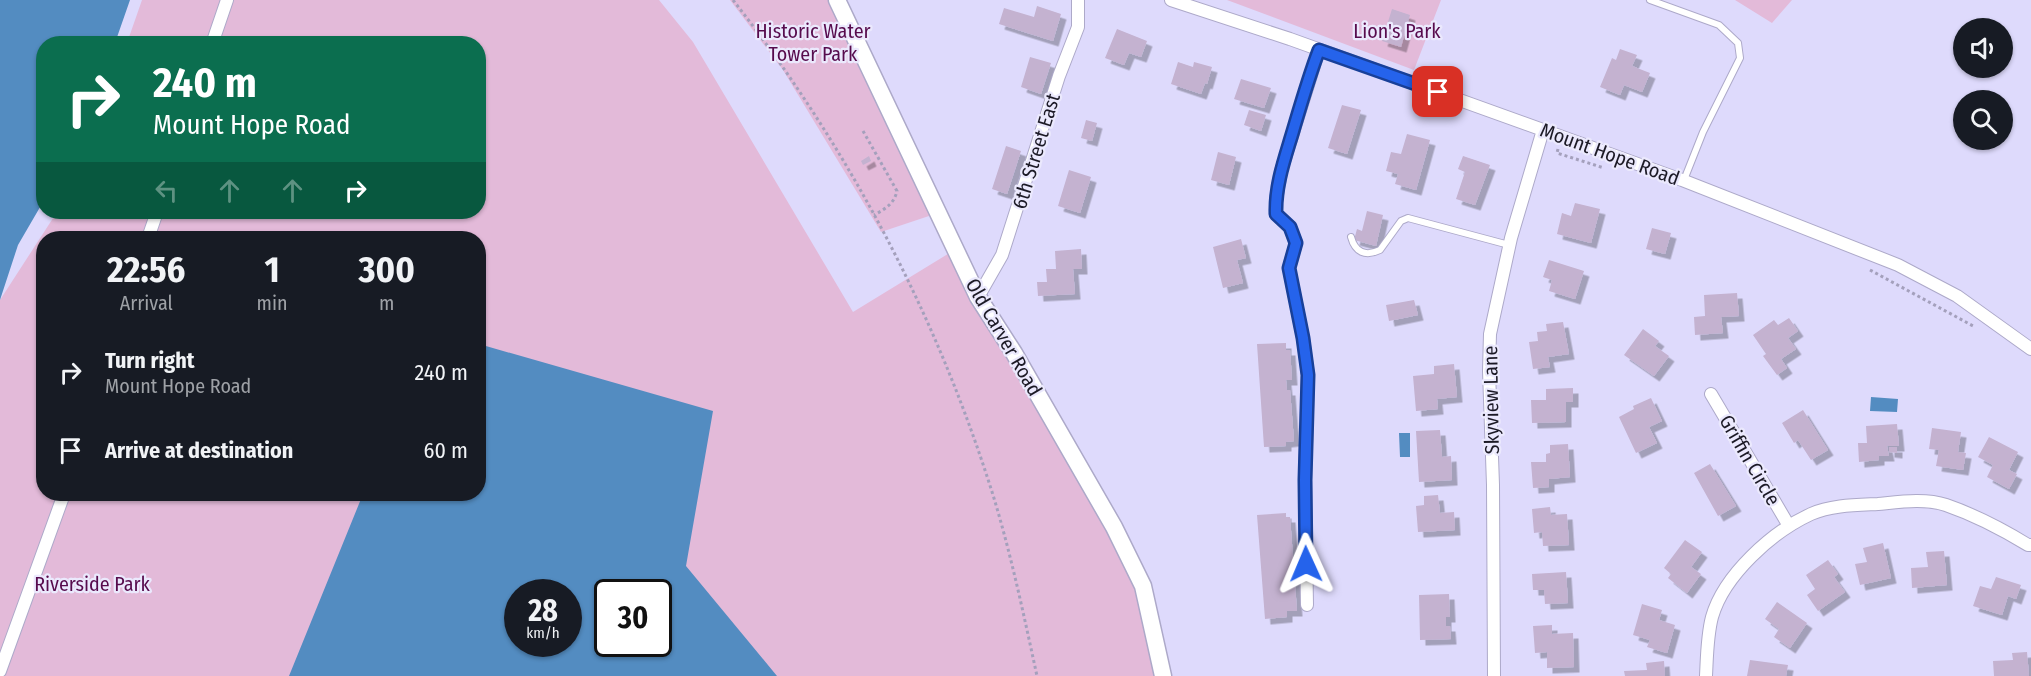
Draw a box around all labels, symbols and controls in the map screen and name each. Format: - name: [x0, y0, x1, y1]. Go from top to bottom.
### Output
- map controls: [1953, 18, 2013, 150]
- button: sound: [1953, 18, 2013, 78]
- park label: Historic Water Tower Park: [755, 19, 871, 66]
- park label: Lion's Park: [1353, 19, 1441, 43]
- text: 240 m: [153, 58, 257, 108]
- icon: right: [54, 60, 132, 138]
- pin: [1412, 66, 1463, 117]
- icon: arrive: [1421, 75, 1454, 108]
- street label: 6th Street East: [1007, 90, 1065, 212]
- button: search: [1953, 90, 2013, 150]
- text: Mount Hope Road: [153, 109, 351, 141]
- street label: Mount Hope Road: [1537, 118, 1683, 190]
- icon: left: [150, 174, 183, 207]
- icon: ahead: [213, 174, 246, 207]
- icon: ahead: [276, 174, 309, 207]
- icon: right: [339, 174, 372, 207]
- text: 22:56: [107, 248, 185, 292]
- text: 1: [264, 248, 280, 292]
- text: 300: [359, 248, 415, 292]
- street label: Old Carver Road: [961, 274, 1047, 400]
- text: Arrival: [120, 291, 173, 315]
- text: min: [257, 291, 288, 315]
- text: m: [379, 291, 394, 315]
- street label: Skyview Lane: [1478, 345, 1504, 455]
- text: Turn right: [105, 347, 194, 374]
- icon: right: [54, 356, 87, 389]
- text: 240 m: [415, 359, 468, 386]
- text: Mount Hope Road: [105, 374, 251, 398]
- street label: Griffin Circle: [1714, 410, 1786, 510]
- icon: arrive: [54, 434, 87, 467]
- text: Arrive at destination: [105, 437, 293, 464]
- text: 60 m: [424, 437, 468, 464]
- position arrow: [1274, 532, 1338, 596]
- park label: Riverside Park: [34, 572, 151, 596]
- speed limit sign: 30: [594, 579, 672, 657]
- text: 28: [528, 593, 558, 629]
- text: km/h: [526, 624, 560, 642]

